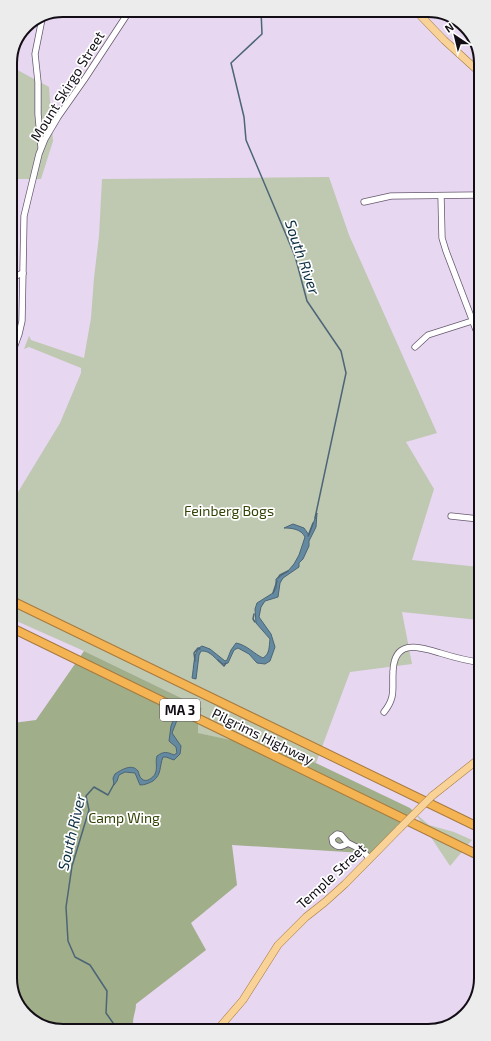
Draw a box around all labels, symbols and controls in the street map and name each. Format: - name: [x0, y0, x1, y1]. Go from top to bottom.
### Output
- north arrow: [435, 16, 475, 56]
- text: N: [442, 20, 456, 35]
- street label: Mount Skirgo Street: [26, 28, 108, 144]
- water label: South River: [282, 217, 325, 298]
- park label: Feinberg Bogs: [184, 502, 274, 519]
- road number: MA 3: [160, 699, 200, 721]
- street label: Pilgrims Highway: [210, 704, 317, 768]
- water label: South River: [53, 791, 89, 872]
- park label: Camp Wing: [88, 809, 160, 826]
- street label: Temple Street: [293, 840, 369, 912]

